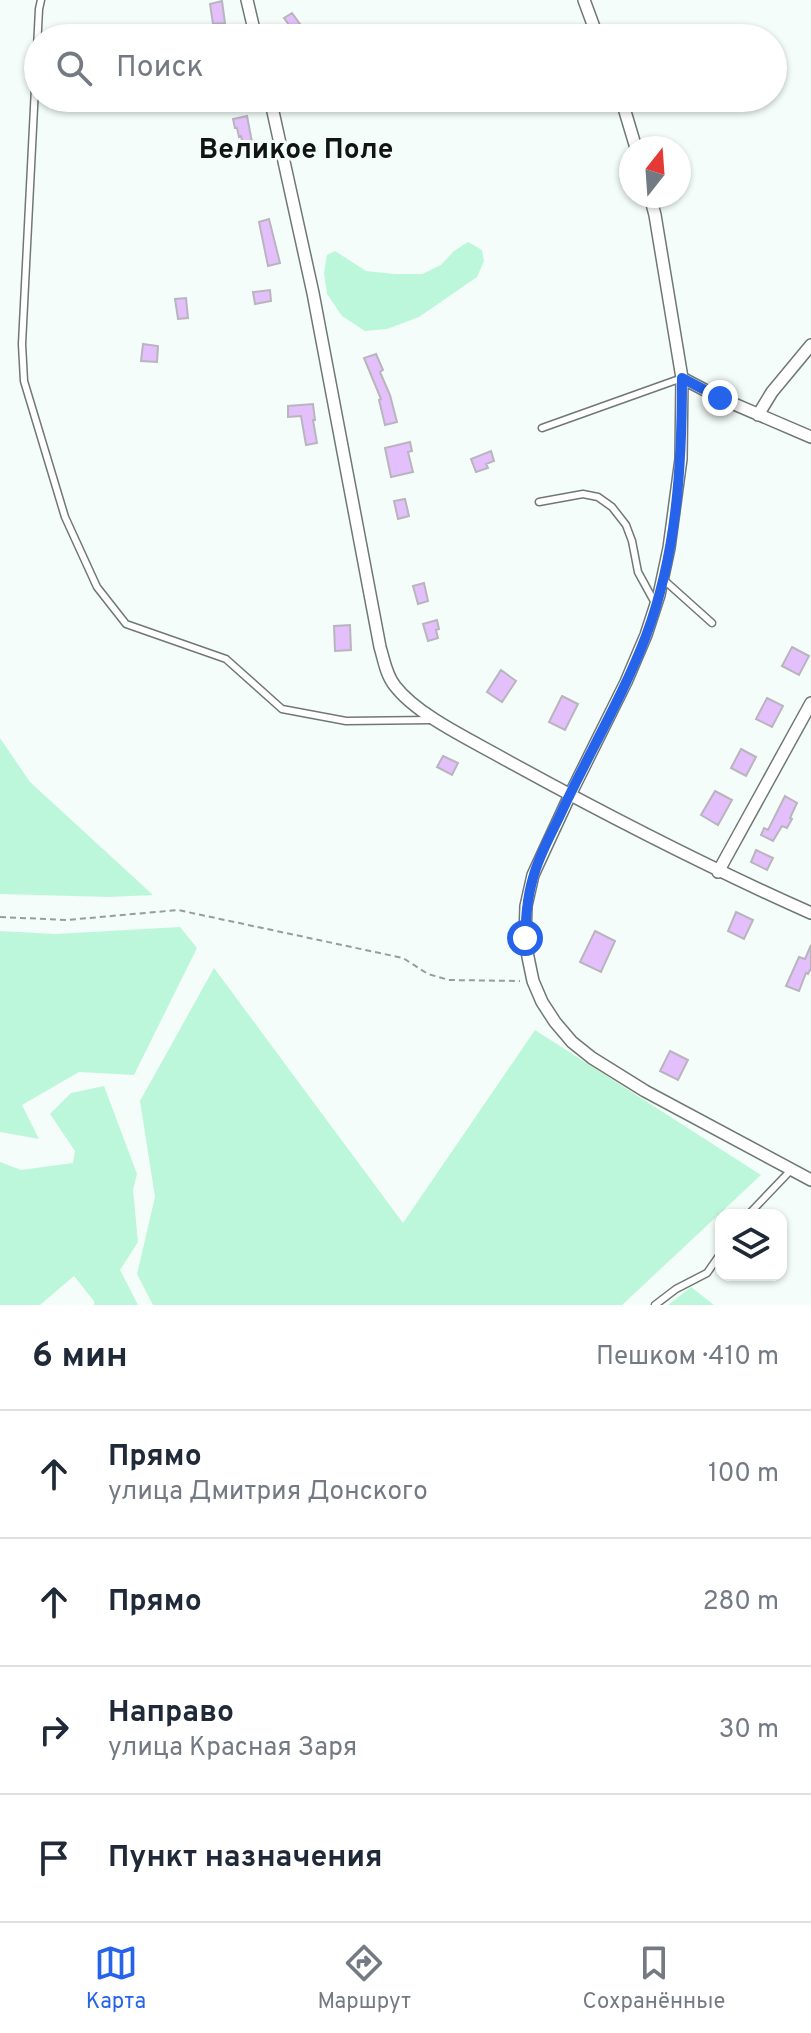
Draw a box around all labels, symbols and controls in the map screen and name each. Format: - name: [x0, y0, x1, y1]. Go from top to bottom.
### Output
- search box: [24, 24, 787, 112]
- icon: search: [52, 46, 96, 90]
- text: Поиск: [116, 50, 204, 87]
- district label: Великое Поле: [199, 133, 393, 169]
- north arrow: [619, 136, 691, 208]
- route end: [702, 380, 738, 416]
- route start: [507, 920, 543, 956]
- map controls: [715, 1209, 787, 1281]
- button: layers: [715, 1209, 787, 1281]
- text: 6 мин: [32, 1336, 128, 1379]
- text: Пешком · 410 m: [596, 1341, 779, 1374]
- text: Прямо: [108, 1439, 202, 1476]
- icon: ahead: [32, 1452, 76, 1496]
- text: 100 m: [708, 1458, 779, 1491]
- text: улица Дмитрия Донского: [108, 1476, 428, 1509]
- icon: ahead: [32, 1580, 76, 1624]
- text: Прямо: [108, 1584, 202, 1621]
- text: 280 m: [703, 1586, 779, 1619]
- text: Направо: [108, 1695, 234, 1732]
- icon: right: [32, 1708, 76, 1752]
- text: 30 m: [719, 1714, 779, 1747]
- text: улица Красная Заря: [108, 1732, 357, 1765]
- icon: arrive: [32, 1836, 76, 1880]
- text: Пункт назначения: [108, 1840, 382, 1877]
- tab: Карта: [86, 1941, 146, 2016]
- tab: Маршрут: [317, 1941, 411, 2016]
- tab: Сохранённые: [583, 1941, 725, 2016]

